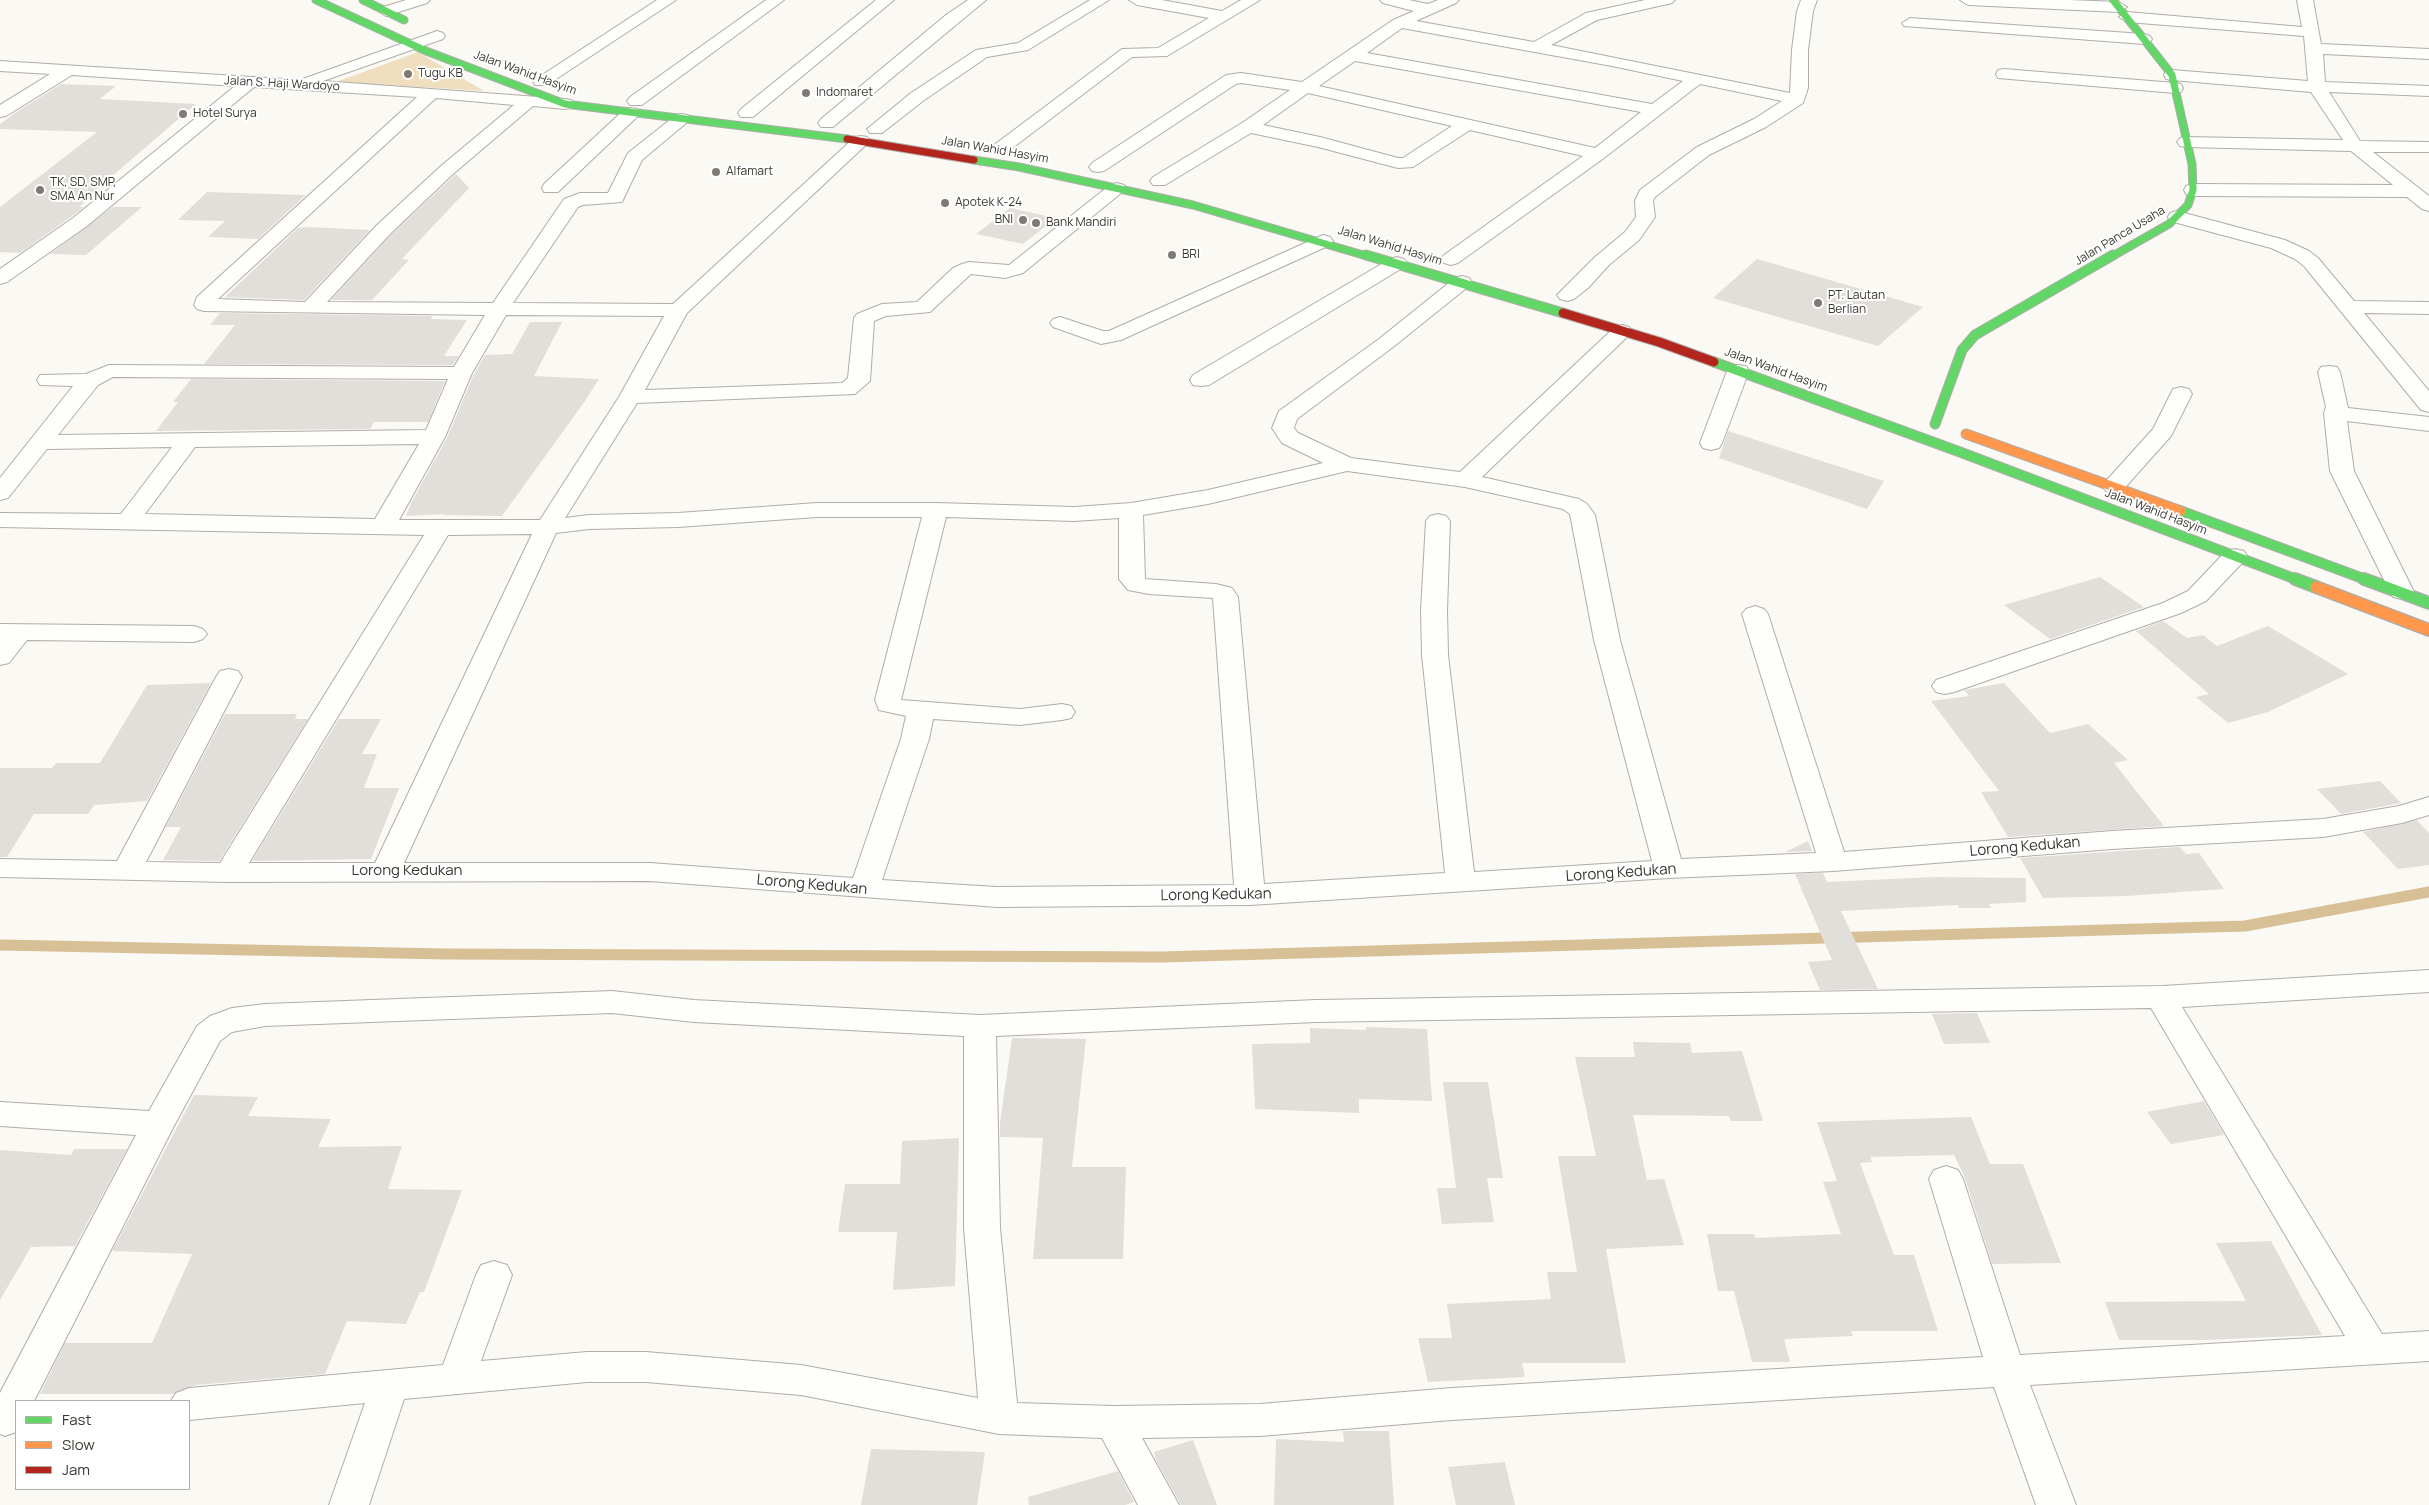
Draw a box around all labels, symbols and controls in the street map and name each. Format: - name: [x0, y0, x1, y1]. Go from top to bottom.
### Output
- street label: Jalan Wahid Hasyim: [472, 48, 578, 98]
- place label: Tugu KB: [418, 67, 463, 81]
- marker: Tugu KB: [402, 68, 414, 80]
- street label: Jalan S. Haji Wardoyo: [224, 74, 340, 94]
- place label: Indomaret: [816, 86, 873, 100]
- marker: Indomaret: [800, 87, 812, 99]
- place label: Hotel Surya: [193, 107, 257, 121]
- marker: Hotel Surya: [177, 108, 189, 120]
- street label: Jalan Wahid Hasyim: [940, 134, 1050, 166]
- place label: Alfamart: [726, 165, 773, 179]
- marker: Alfamart: [710, 166, 722, 178]
- place label: TK, SD, SMP, SMA An Nur: [50, 176, 116, 204]
- marker: TK, SD, SMP, SMA An Nur: [34, 184, 46, 196]
- place label: Apotek K-24: [955, 196, 1022, 210]
- marker: Apotek K-24: [939, 197, 951, 209]
- street label: Jalan Panca Usaha: [2072, 203, 2168, 269]
- place label: BNI: [995, 213, 1013, 227]
- marker: BNI: [1017, 214, 1029, 226]
- place label: Bank Mandiri: [1046, 216, 1116, 230]
- marker: Bank Mandiri: [1030, 217, 1042, 229]
- street label: Jalan Wahid Hasyim: [1336, 223, 1444, 269]
- place label: BRI: [1182, 248, 1200, 262]
- marker: BRI: [1166, 249, 1178, 261]
- place label: PT. Lautan Berlian: [1828, 289, 1885, 317]
- marker: PT. Lautan Berlian: [1812, 297, 1824, 309]
- street label: Jalan Wahid Hasyim: [1723, 345, 1829, 395]
- street label: Jalan Wahid Hasyim: [2103, 486, 2209, 538]
- street label: Lorong Kedukan: [1969, 833, 2081, 861]
- street label: Lorong Kedukan: [1565, 860, 1677, 886]
- street label: Lorong Kedukan: [352, 862, 462, 880]
- street label: Lorong Kedukan: [756, 871, 868, 899]
- street label: Lorong Kedukan: [1160, 885, 1272, 905]
- legend: [15, 1400, 190, 1490]
- text: Fast: [62, 1409, 91, 1430]
- text: Slow: [62, 1434, 95, 1455]
- text: Jam: [62, 1459, 90, 1480]

